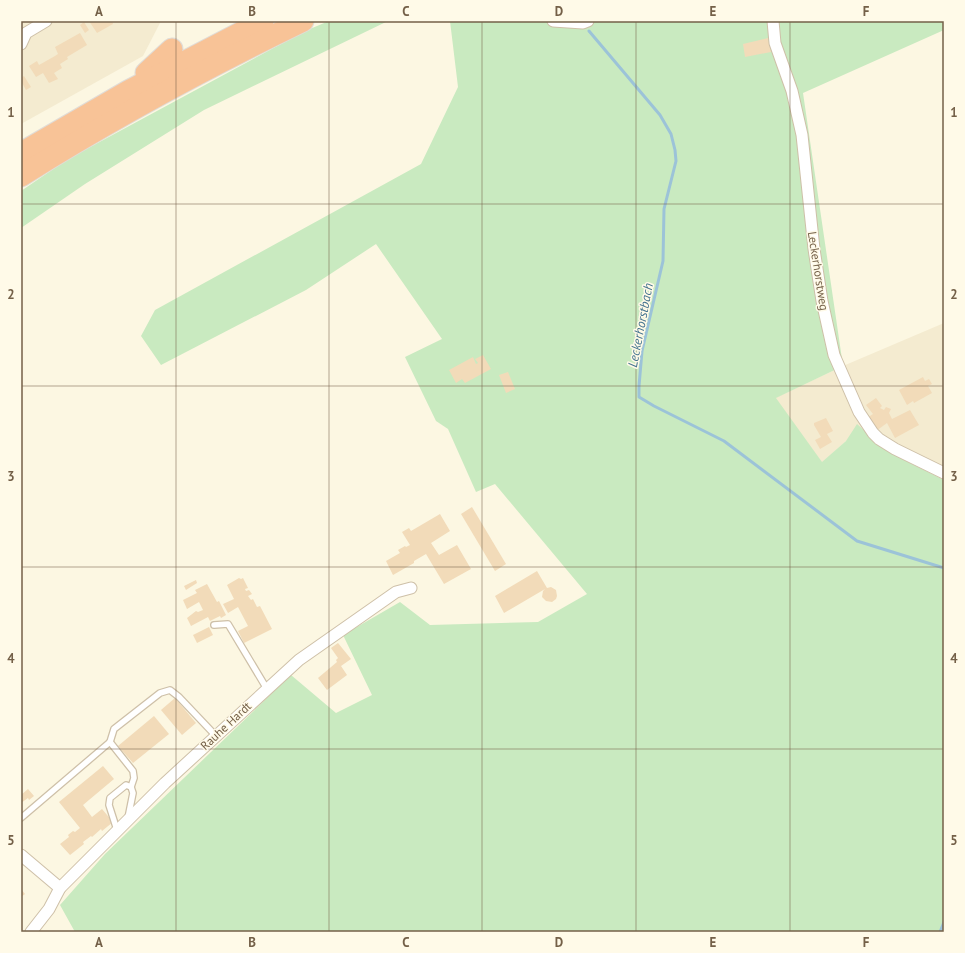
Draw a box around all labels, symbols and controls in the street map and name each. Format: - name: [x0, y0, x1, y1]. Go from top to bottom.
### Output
- text: A: [95, 3, 103, 20]
- text: B: [248, 3, 256, 20]
- text: C: [402, 3, 410, 20]
- text: D: [555, 3, 563, 20]
- text: E: [710, 3, 717, 20]
- text: F: [863, 3, 870, 20]
- text: 1: [7, 104, 15, 121]
- text: 1: [950, 104, 958, 121]
- street label: Leckerhorstweg: [805, 230, 832, 312]
- water label: Leckerhorstbach: [624, 281, 657, 369]
- text: 2: [7, 286, 15, 303]
- text: 2: [950, 286, 958, 303]
- text: 3: [7, 468, 15, 485]
- text: 3: [950, 468, 958, 485]
- text: 4: [7, 650, 15, 667]
- text: 4: [950, 650, 958, 667]
- street label: Rauhe Hardt: [197, 698, 254, 753]
- text: 5: [7, 832, 15, 849]
- text: 5: [950, 832, 958, 849]
- text: A: [95, 934, 103, 951]
- text: B: [248, 934, 256, 951]
- text: C: [402, 934, 410, 951]
- text: D: [555, 934, 563, 951]
- text: E: [710, 934, 717, 951]
- text: F: [863, 934, 870, 951]

